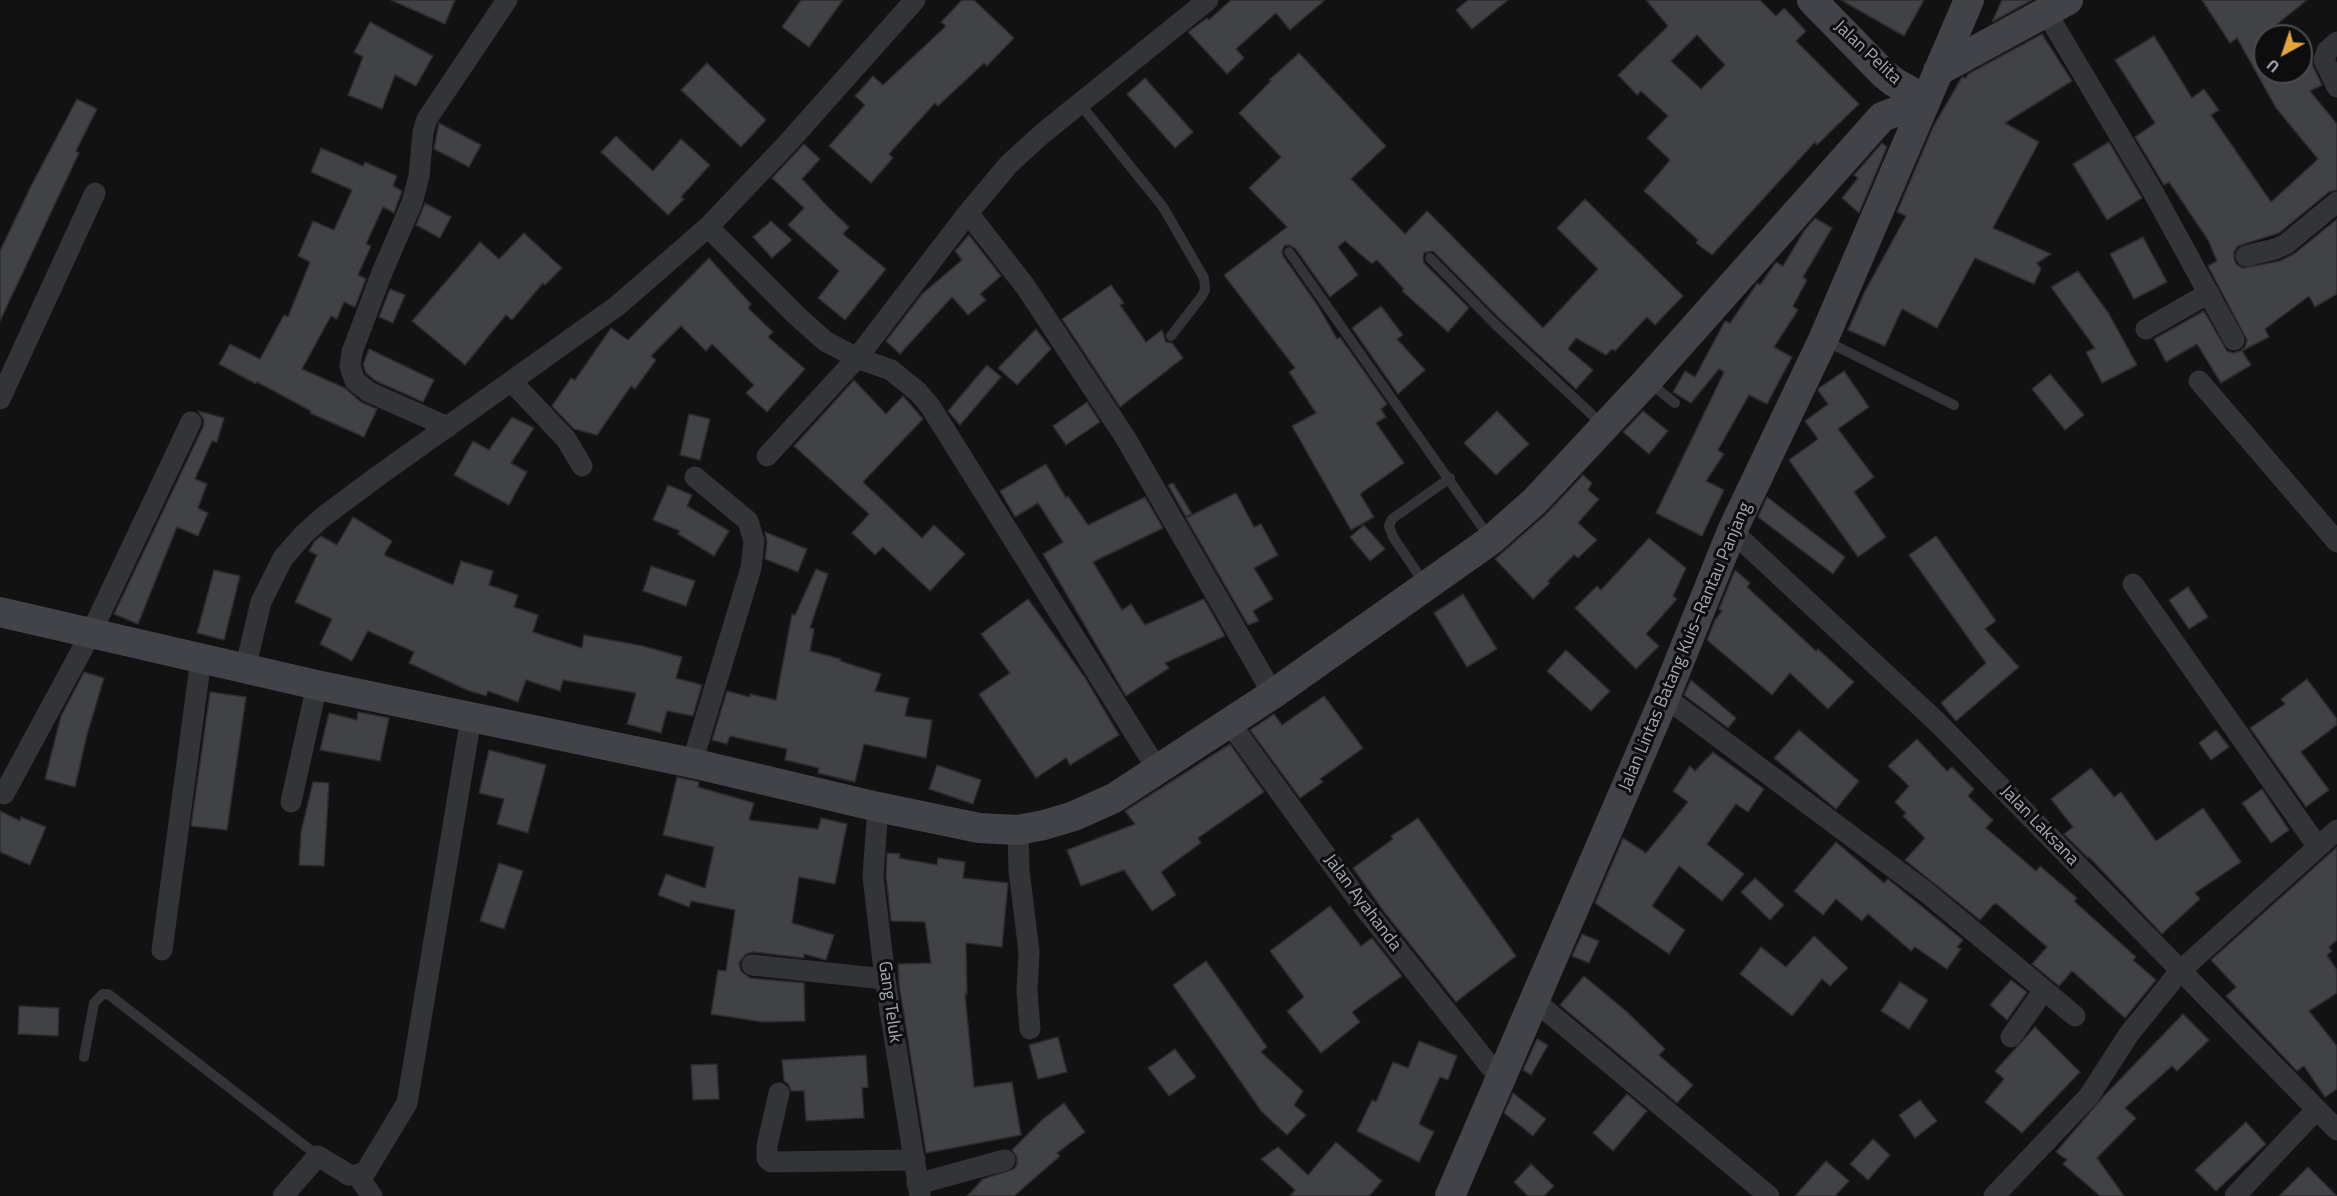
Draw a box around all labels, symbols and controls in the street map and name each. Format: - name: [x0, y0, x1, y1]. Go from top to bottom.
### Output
- street label: Jalan Pelita: [1829, 16, 1905, 90]
- north arrow: [2253, 24, 2313, 84]
- text: U: [2261, 54, 2284, 79]
- street label: Jalan Lintas Batang Kuis–Rantau Panjang: [1615, 499, 1757, 795]
- street label: Jalan Laksana: [1995, 781, 2083, 871]
- street label: Jalan Ayahanda: [1319, 850, 1405, 956]
- street label: Gang Teluk: [873, 960, 905, 1044]

